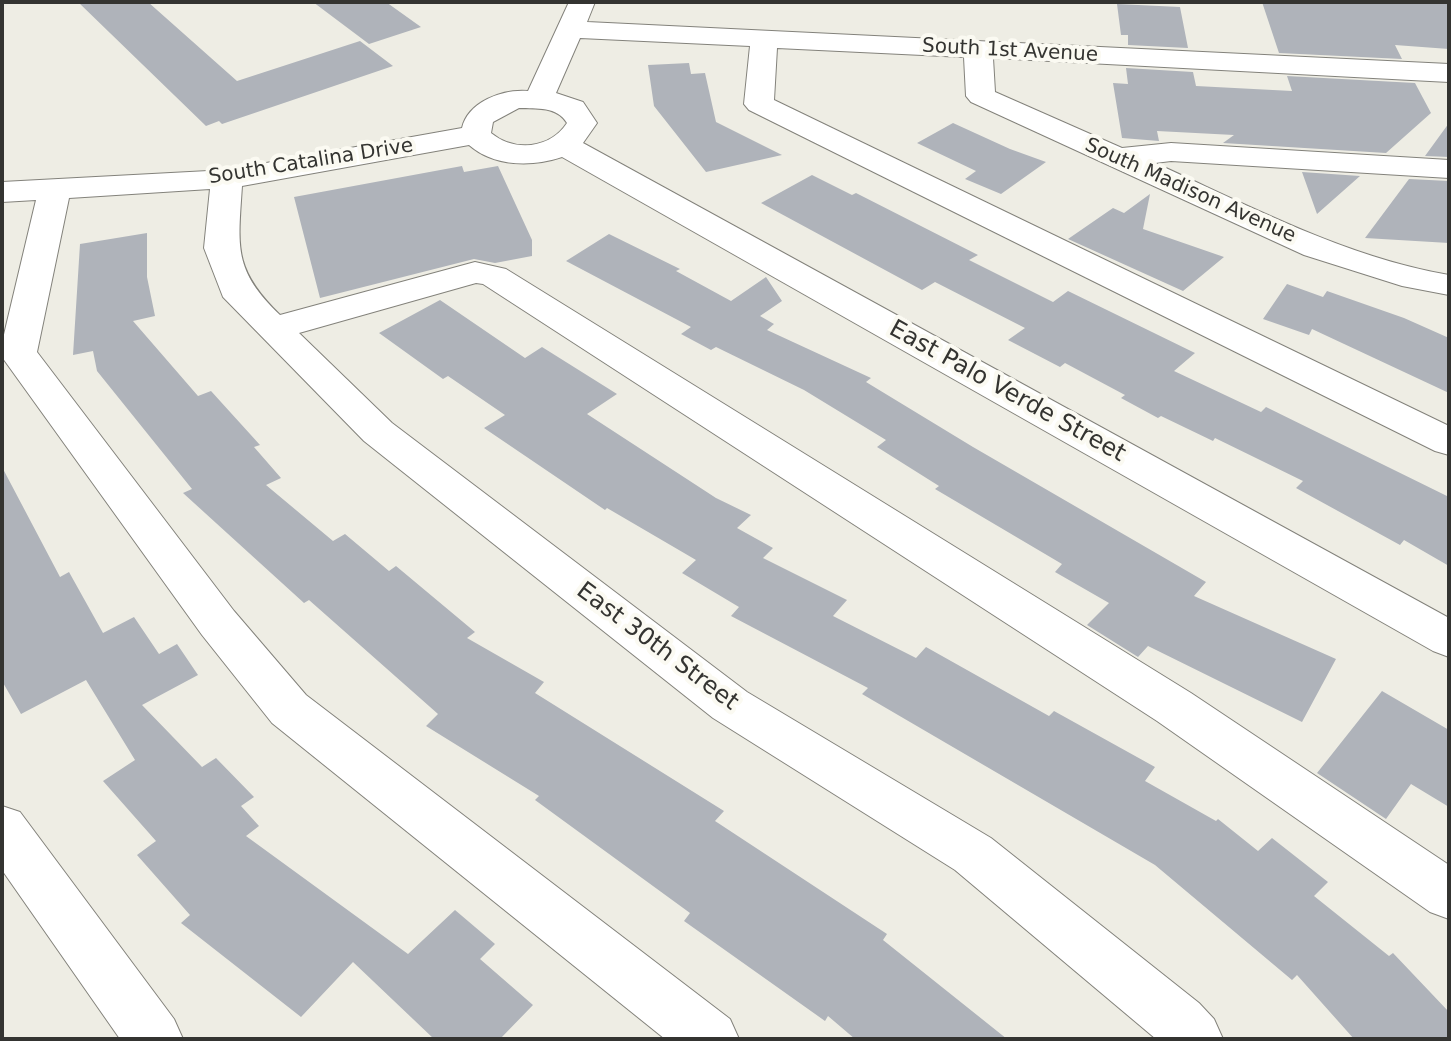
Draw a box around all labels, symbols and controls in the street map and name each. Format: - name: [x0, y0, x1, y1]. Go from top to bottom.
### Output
- street label: South 1st Avenue: [921, 34, 1099, 68]
- street label: South Catalina Drive: [207, 134, 415, 190]
- street label: South Madison Avenue: [1081, 134, 1299, 248]
- street label: East Palo Verde Street: [884, 315, 1130, 469]
- street label: East 30th Street: [570, 577, 744, 717]

